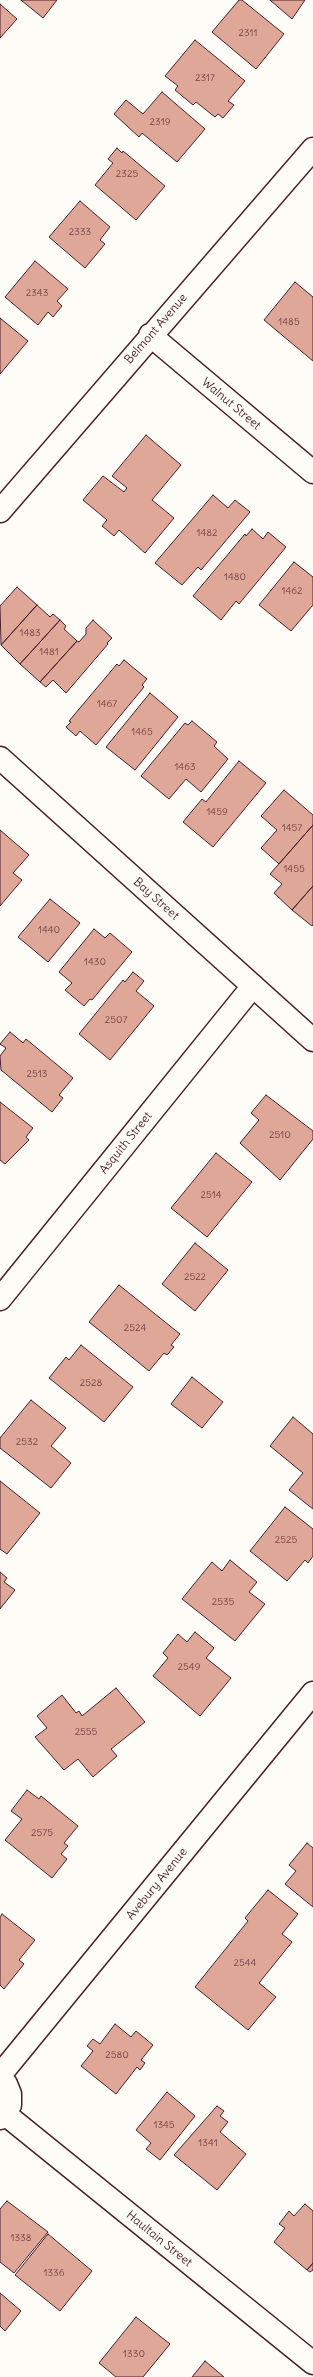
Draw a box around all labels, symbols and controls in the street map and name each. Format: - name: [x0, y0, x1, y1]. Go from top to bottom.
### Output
- house number: 2311: [239, 27, 257, 39]
- house number: 2317: [195, 72, 215, 84]
- house number: 2319: [150, 116, 170, 128]
- house number: 2325: [116, 168, 138, 180]
- house number: 2333: [69, 226, 91, 238]
- house number: 2343: [26, 287, 48, 299]
- street label: Belmont Avenue: [122, 291, 190, 367]
- house number: 1485: [278, 316, 300, 328]
- street label: Walnut Street: [198, 375, 264, 433]
- house number: 1482: [197, 527, 217, 539]
- house number: 1480: [224, 571, 246, 583]
- house number: 1462: [282, 585, 302, 597]
- house number: 1483: [19, 627, 41, 639]
- house number: 1481: [39, 646, 59, 658]
- house number: 1467: [97, 698, 117, 710]
- house number: 1465: [131, 726, 153, 738]
- house number: 1463: [174, 761, 196, 773]
- house number: 1459: [206, 806, 228, 818]
- house number: 1457: [282, 822, 302, 834]
- house number: 1455: [283, 863, 305, 875]
- street label: Bay Street: [130, 875, 182, 923]
- house number: 1440: [38, 924, 60, 936]
- house number: 1430: [84, 956, 106, 968]
- house number: 2507: [105, 1014, 127, 1026]
- house number: 2513: [27, 1068, 47, 1080]
- street label: Asquith Street: [97, 1109, 155, 1177]
- house number: 2510: [269, 1129, 291, 1141]
- house number: 2514: [201, 1189, 221, 1201]
- house number: 2522: [184, 1271, 206, 1283]
- house number: 2524: [124, 1322, 146, 1334]
- house number: 2528: [80, 1377, 102, 1389]
- house number: 2532: [16, 1436, 38, 1448]
- house number: 2525: [275, 1534, 297, 1546]
- house number: 2535: [212, 1596, 234, 1608]
- house number: 2549: [178, 1661, 200, 1673]
- house number: 2555: [75, 1726, 97, 1738]
- house number: 2575: [31, 1827, 53, 1839]
- street label: Avebury Avenue: [124, 1845, 190, 1923]
- house number: 2544: [234, 1957, 256, 1969]
- house number: 2580: [105, 2049, 129, 2061]
- house number: 1345: [153, 2119, 175, 2131]
- house number: 1341: [198, 2137, 218, 2149]
- street label: Haultain Street: [123, 2208, 195, 2270]
- house number: 1338: [10, 2232, 32, 2244]
- house number: 1336: [43, 2267, 65, 2279]
- house number: 1330: [123, 2348, 145, 2360]

